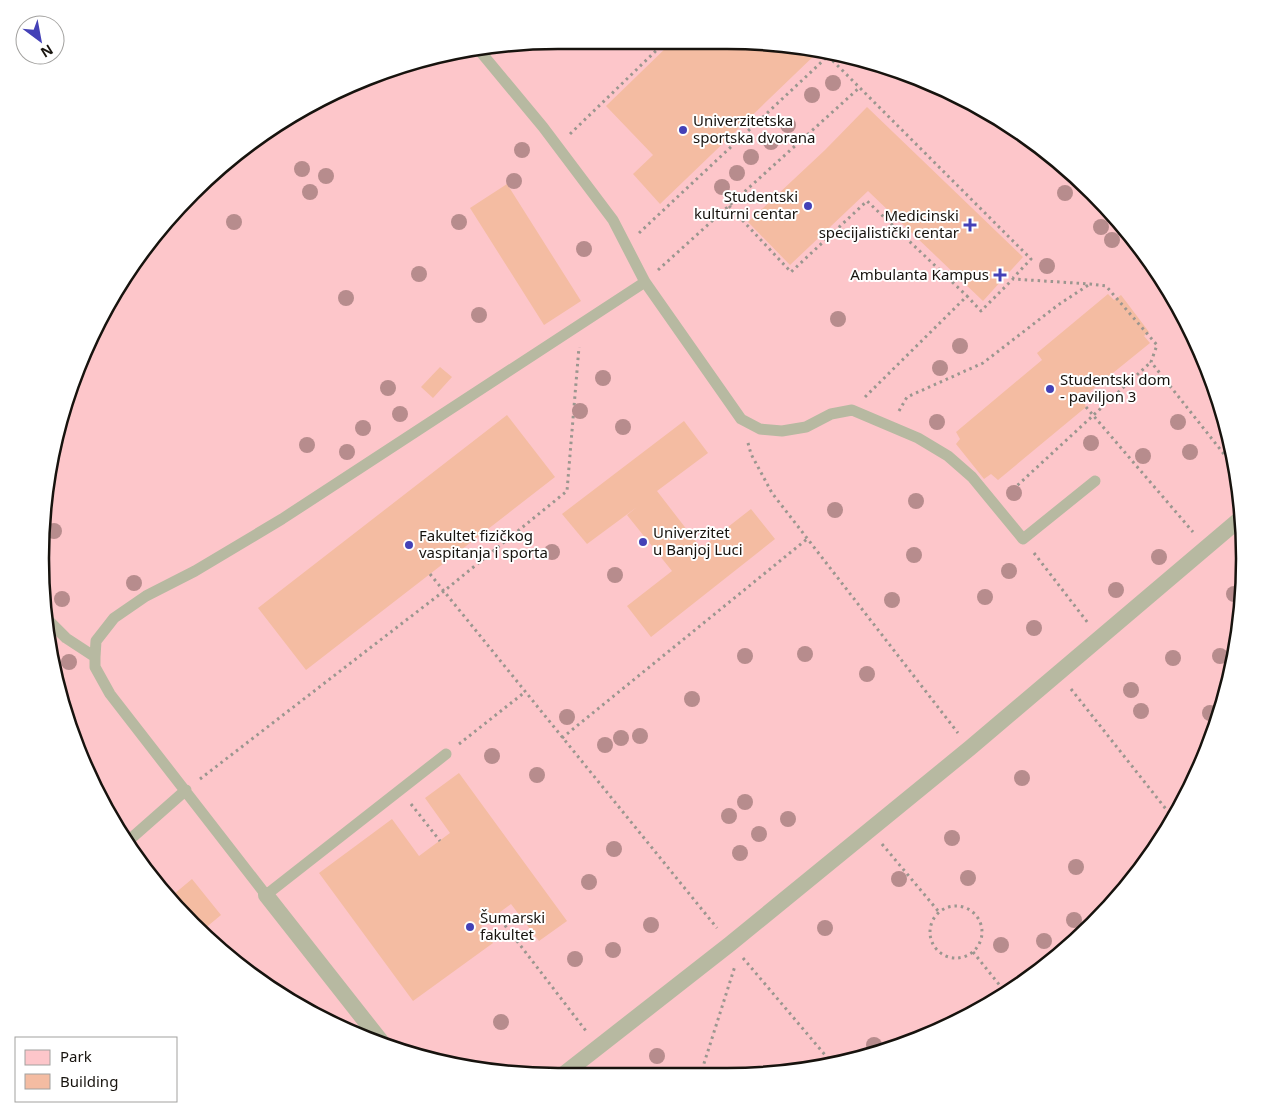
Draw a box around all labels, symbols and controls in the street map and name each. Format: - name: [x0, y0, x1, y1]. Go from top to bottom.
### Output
- north arrow: [15, 15, 65, 65]
- text: N: [37, 40, 57, 63]
- place label: Univerzitetska sportska dvorana: [693, 110, 816, 147]
- marker: Univerzitetska sportska dvorana: [677, 124, 689, 136]
- place label: Studentski kulturni centar: [694, 186, 798, 223]
- marker: Studentski kulturni centar: [802, 200, 814, 212]
- place label: Medicinski specijalistički centar: [819, 205, 959, 242]
- marker: Medicinski specijalistički centar: [963, 218, 977, 232]
- place label: Ambulanta Kampus: [850, 264, 989, 284]
- marker: Ambulanta Kampus: [993, 268, 1007, 282]
- place label: Studentski dom - paviljon 3: [1060, 369, 1171, 406]
- marker: Studentski dom - paviljon 3: [1044, 383, 1056, 395]
- place label: Univerzitet u Banjoj Luci: [653, 522, 743, 559]
- place label: Fakultet fizičkog vaspitanja i sporta: [419, 525, 548, 562]
- marker: Univerzitet u Banjoj Luci: [637, 536, 649, 548]
- marker: Fakultet fizičkog vaspitanja i sporta: [403, 539, 415, 551]
- place label: Šumarski fakultet: [480, 907, 545, 944]
- marker: Šumarski fakultet: [464, 921, 476, 933]
- legend: [15, 1037, 178, 1102]
- text: Park: [60, 1046, 92, 1066]
- text: Building: [60, 1071, 118, 1091]

